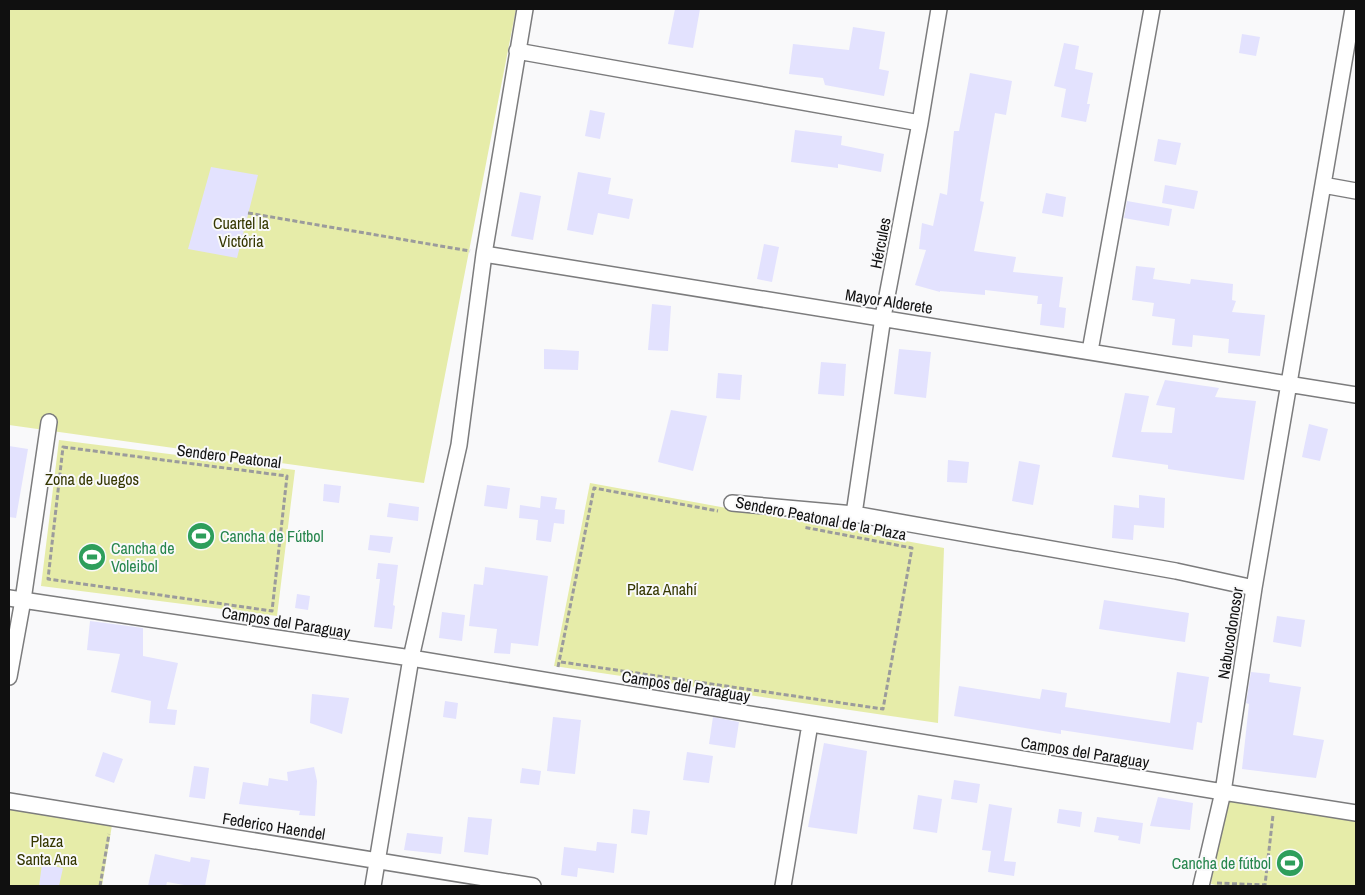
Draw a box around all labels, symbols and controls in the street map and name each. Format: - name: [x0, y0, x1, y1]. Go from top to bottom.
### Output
- park label: Cuartel la Victória: [213, 212, 270, 252]
- street label: Hércules: [864, 215, 896, 271]
- street label: Mayor Alderete: [844, 283, 934, 319]
- street label: Sendero Peatonal: [176, 439, 283, 473]
- park label: Zona de Juegos: [45, 468, 139, 490]
- street label: Sendero Peatonal de la Plaza: [734, 491, 909, 545]
- sports icon: Cancha de Fútbol: [186, 521, 216, 551]
- place label: Cancha de Fútbol: [220, 525, 324, 547]
- place label: Cancha de Voleibol: [111, 537, 174, 577]
- sports icon: Cancha de Voleibol: [77, 542, 107, 572]
- park label: Plaza Anahí: [627, 578, 697, 600]
- street label: Nabucodonosor: [1212, 585, 1248, 680]
- street label: Campos del Paraguay: [220, 601, 352, 643]
- street label: Campos del Paraguay: [620, 665, 752, 707]
- street label: Campos del Paraguay: [1019, 731, 1151, 773]
- street label: Federico Haendel: [221, 807, 327, 845]
- park label: Plaza Santa Ana: [17, 830, 78, 870]
- sports icon: Cancha de fútbol: [1275, 848, 1305, 878]
- place label: Cancha de fútbol: [1172, 852, 1271, 874]

